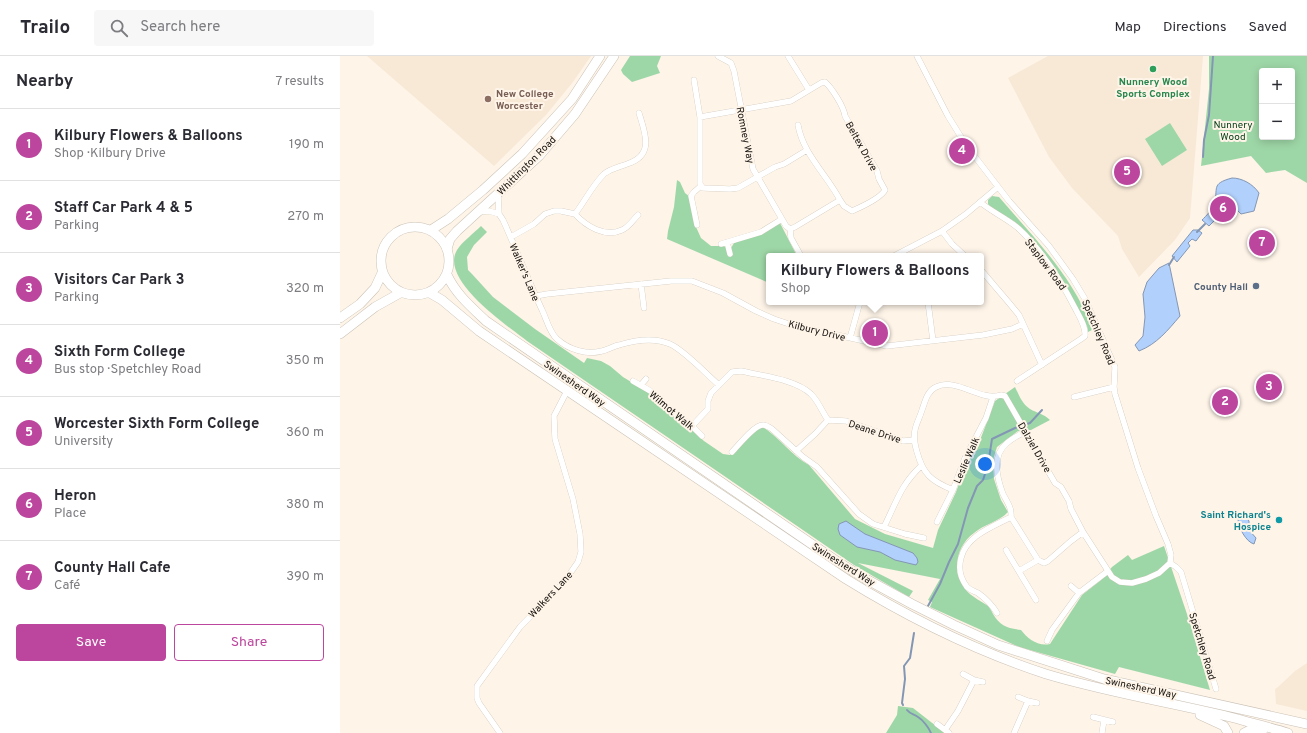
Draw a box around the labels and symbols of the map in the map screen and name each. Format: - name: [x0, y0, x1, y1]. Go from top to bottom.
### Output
- marker: Nunnery Wood Sports Complex: [1148, 64, 1158, 74]
- place label: Nunnery Wood Sports Complex: [1116, 76, 1190, 101]
- place label: New College Worcester: [496, 88, 554, 113]
- marker: New College Worcester: [483, 94, 493, 104]
- street label: Romney Way: [733, 106, 756, 165]
- park label: Nunnery Wood: [1213, 119, 1253, 144]
- street label: Beltex Drive: [842, 120, 880, 174]
- street label: Whittington Road: [495, 134, 559, 198]
- pin: 4: [949, 136, 975, 166]
- pin: 5: [1114, 157, 1140, 187]
- pin: 6: [1210, 194, 1236, 224]
- pin: 7: [1249, 228, 1275, 258]
- street label: Staplow Road: [1021, 236, 1068, 293]
- street label: Walker's Lane: [506, 242, 542, 304]
- place label: County Hall: [1194, 281, 1248, 294]
- marker: County Hall: [1251, 281, 1261, 291]
- street label: Spetchley Road: [1078, 298, 1117, 367]
- street label: Kilbury Drive: [787, 318, 847, 345]
- pin: 1: [862, 318, 888, 348]
- street label: Swinesherd Way: [541, 358, 608, 410]
- pin: 3: [1256, 372, 1282, 402]
- pin: 2: [1212, 387, 1238, 417]
- street label: Wilmot Walk: [646, 389, 696, 434]
- street label: Deane Drive: [847, 418, 903, 447]
- street label: Dalziel Drive: [1014, 420, 1053, 475]
- street label: Leslie Walk: [951, 435, 983, 486]
- your location: [975, 454, 995, 474]
- place label: Saint Richard's Hospice: [1201, 509, 1271, 534]
- marker: Saint Richard's Hospice: [1274, 515, 1284, 525]
- street label: Swinesherd Way: [809, 541, 877, 590]
- street label: Walkers Lane: [526, 569, 576, 621]
- street label: Spetchley Road: [1185, 611, 1218, 682]
- street label: Swinesherd Way: [1104, 675, 1177, 702]

